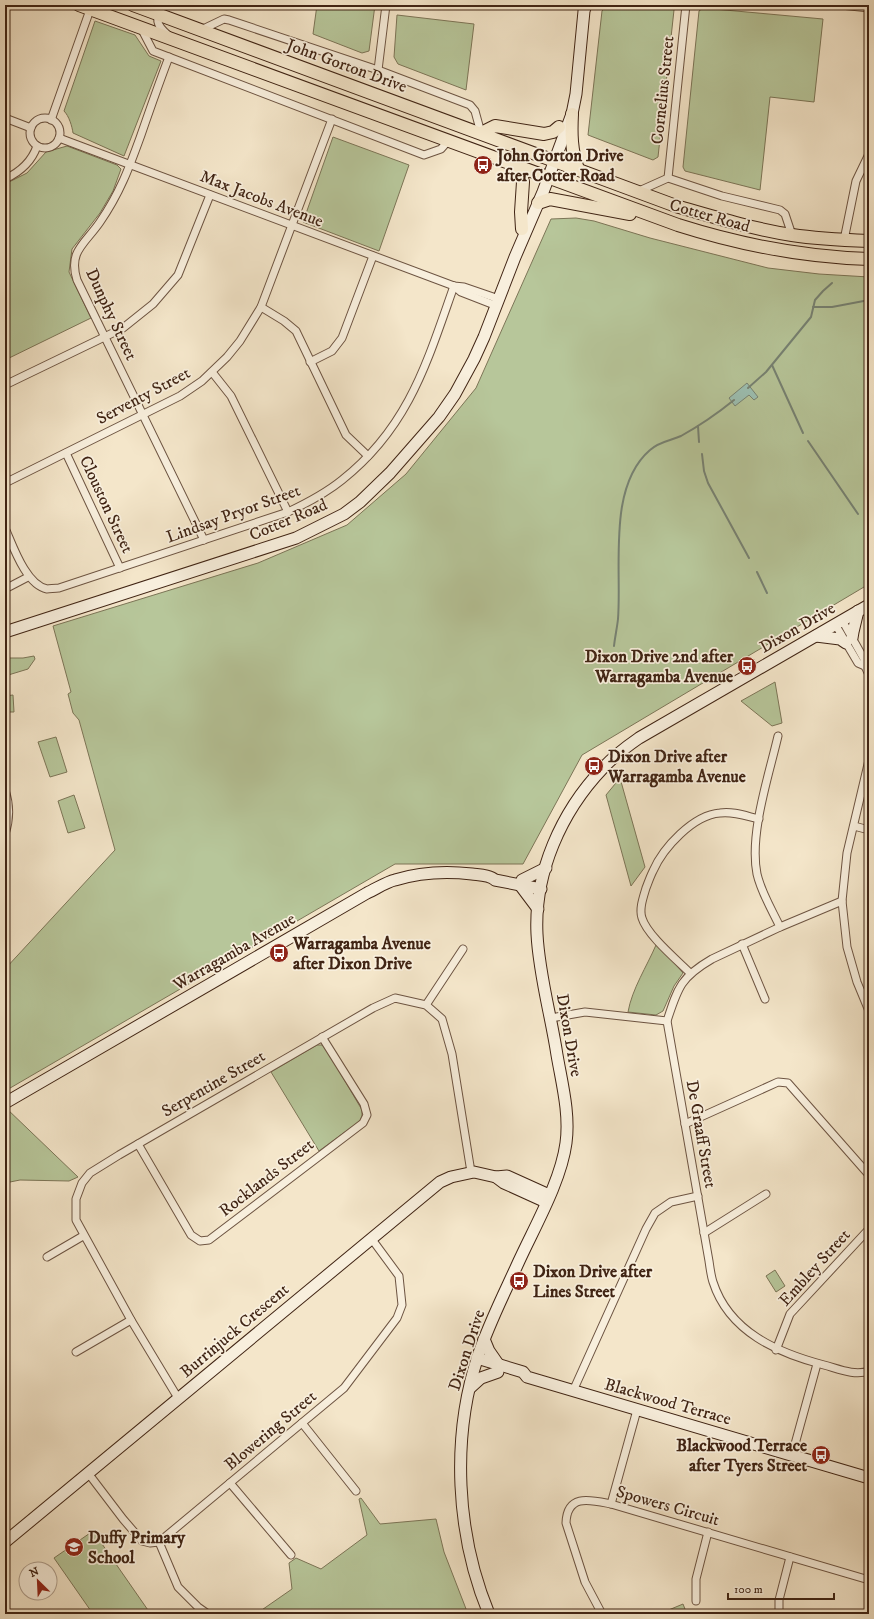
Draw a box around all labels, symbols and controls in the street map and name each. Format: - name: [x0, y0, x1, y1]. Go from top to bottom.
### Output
- street label: John Gorton Drive: [282, 33, 410, 98]
- street label: Cornelius Street: [646, 34, 680, 145]
- place label: John Gorton Drive after Cotter Road: [495, 145, 624, 187]
- bus stop icon: John Gorton Drive after Cotter Road: [472, 154, 494, 176]
- street label: Max Jacobs Avenue: [197, 165, 326, 233]
- street label: Cotter Road: [667, 194, 753, 238]
- street label: Dunphy Street: [80, 265, 142, 364]
- street label: Serventy Street: [93, 362, 195, 430]
- street label: Clouston Street: [74, 452, 138, 557]
- street label: Lindsay Pryor Street: [163, 479, 304, 548]
- street label: Cotter Road: [246, 493, 331, 546]
- street label: Dixon Drive: [756, 597, 839, 658]
- place label: Dixon Drive 2nd after Warragamba Avenue: [585, 646, 734, 688]
- bus stop icon: Dixon Drive 2nd after Warragamba Avenue: [736, 655, 758, 677]
- place label: Dixon Drive after Warragamba Avenue: [607, 746, 746, 788]
- bus stop icon: Dixon Drive after Warragamba Avenue: [583, 755, 605, 777]
- street label: Warragamba Avenue: [169, 908, 300, 996]
- place label: Warragamba Avenue after Dixon Drive: [292, 933, 431, 975]
- bus stop icon: Warragamba Avenue after Dixon Drive: [268, 942, 290, 964]
- street label: Dixon Drive: [551, 992, 587, 1078]
- street label: Serpentine Street: [158, 1045, 270, 1122]
- street label: De Graaff Street: [681, 1078, 721, 1190]
- street label: Rocklands Street: [215, 1134, 319, 1222]
- street label: Embley Street: [774, 1224, 856, 1311]
- place label: Dixon Drive after Lines Street: [533, 1261, 653, 1303]
- bus stop icon: Dixon Drive after Lines Street: [508, 1270, 530, 1292]
- street label: Burrinjuck Crescent: [176, 1278, 294, 1383]
- street label: Dixon Drive: [444, 1307, 490, 1394]
- street label: Blackwood Terrace: [602, 1373, 734, 1431]
- street label: Blowering Street: [220, 1385, 322, 1476]
- place label: Blackwood Terrace after Tyers Street: [676, 1435, 808, 1477]
- bus stop icon: Blackwood Terrace after Tyers Street: [810, 1444, 832, 1466]
- street label: Spowers Circuit: [614, 1481, 722, 1531]
- place label: Duffy Primary School: [88, 1527, 186, 1569]
- school or university icon: Duffy Primary School: [63, 1536, 85, 1558]
- north arrow: [18, 1561, 58, 1601]
- text: N: [27, 1565, 41, 1581]
- scale bar: [728, 1575, 834, 1601]
- text: 100 m: [734, 1582, 763, 1597]

